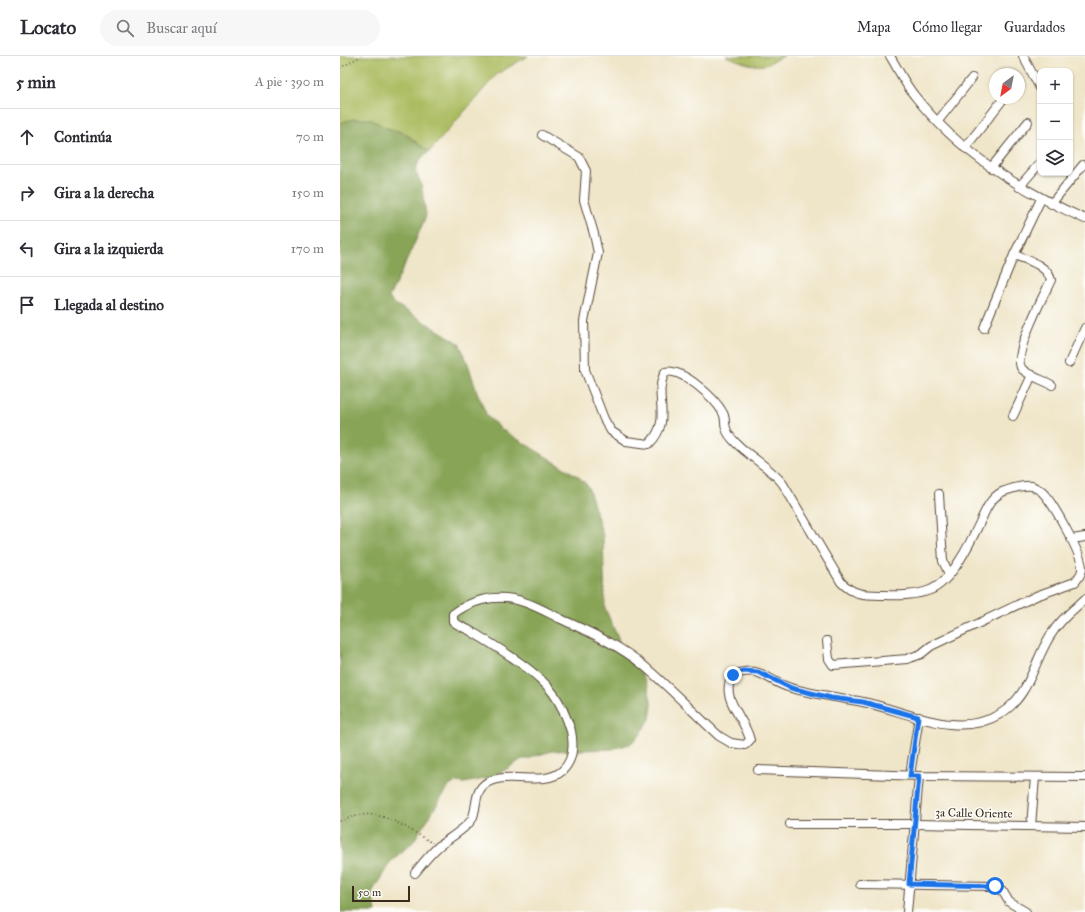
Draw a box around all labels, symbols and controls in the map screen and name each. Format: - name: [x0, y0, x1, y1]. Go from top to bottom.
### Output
- search box: [100, 10, 380, 46]
- text: Locato: [20, 16, 76, 39]
- icon: search: [114, 17, 136, 39]
- text: Buscar aquí: [146, 19, 217, 37]
- text: Mapa: [857, 19, 890, 36]
- text: Cómo llegar: [912, 19, 982, 36]
- text: Guardados: [1004, 19, 1065, 36]
- north arrow: [989, 68, 1025, 104]
- map controls: [1037, 68, 1073, 176]
- button: +: [1037, 68, 1073, 104]
- text: 5 min: [16, 72, 56, 93]
- text: A pie · 390 m: [255, 74, 324, 90]
- button: −: [1037, 104, 1073, 140]
- icon: ahead: [16, 126, 38, 148]
- text: Continúa: [54, 128, 112, 146]
- text: 70 m: [296, 129, 324, 145]
- button: layers: [1037, 140, 1073, 176]
- icon: right: [16, 182, 38, 204]
- text: Gira a la derecha: [54, 184, 154, 202]
- text: 150 m: [292, 185, 324, 201]
- icon: left: [16, 238, 38, 260]
- text: Gira a la izquierda: [54, 240, 163, 258]
- text: 170 m: [291, 241, 324, 257]
- icon: arrive: [16, 294, 38, 316]
- text: Llegada al destino: [54, 296, 164, 314]
- route end: [724, 666, 742, 684]
- street label: 3a Calle Oriente: [935, 805, 1013, 821]
- route start: [986, 877, 1004, 895]
- scale bar: [352, 884, 410, 903]
- text: 50 m: [358, 886, 381, 899]

